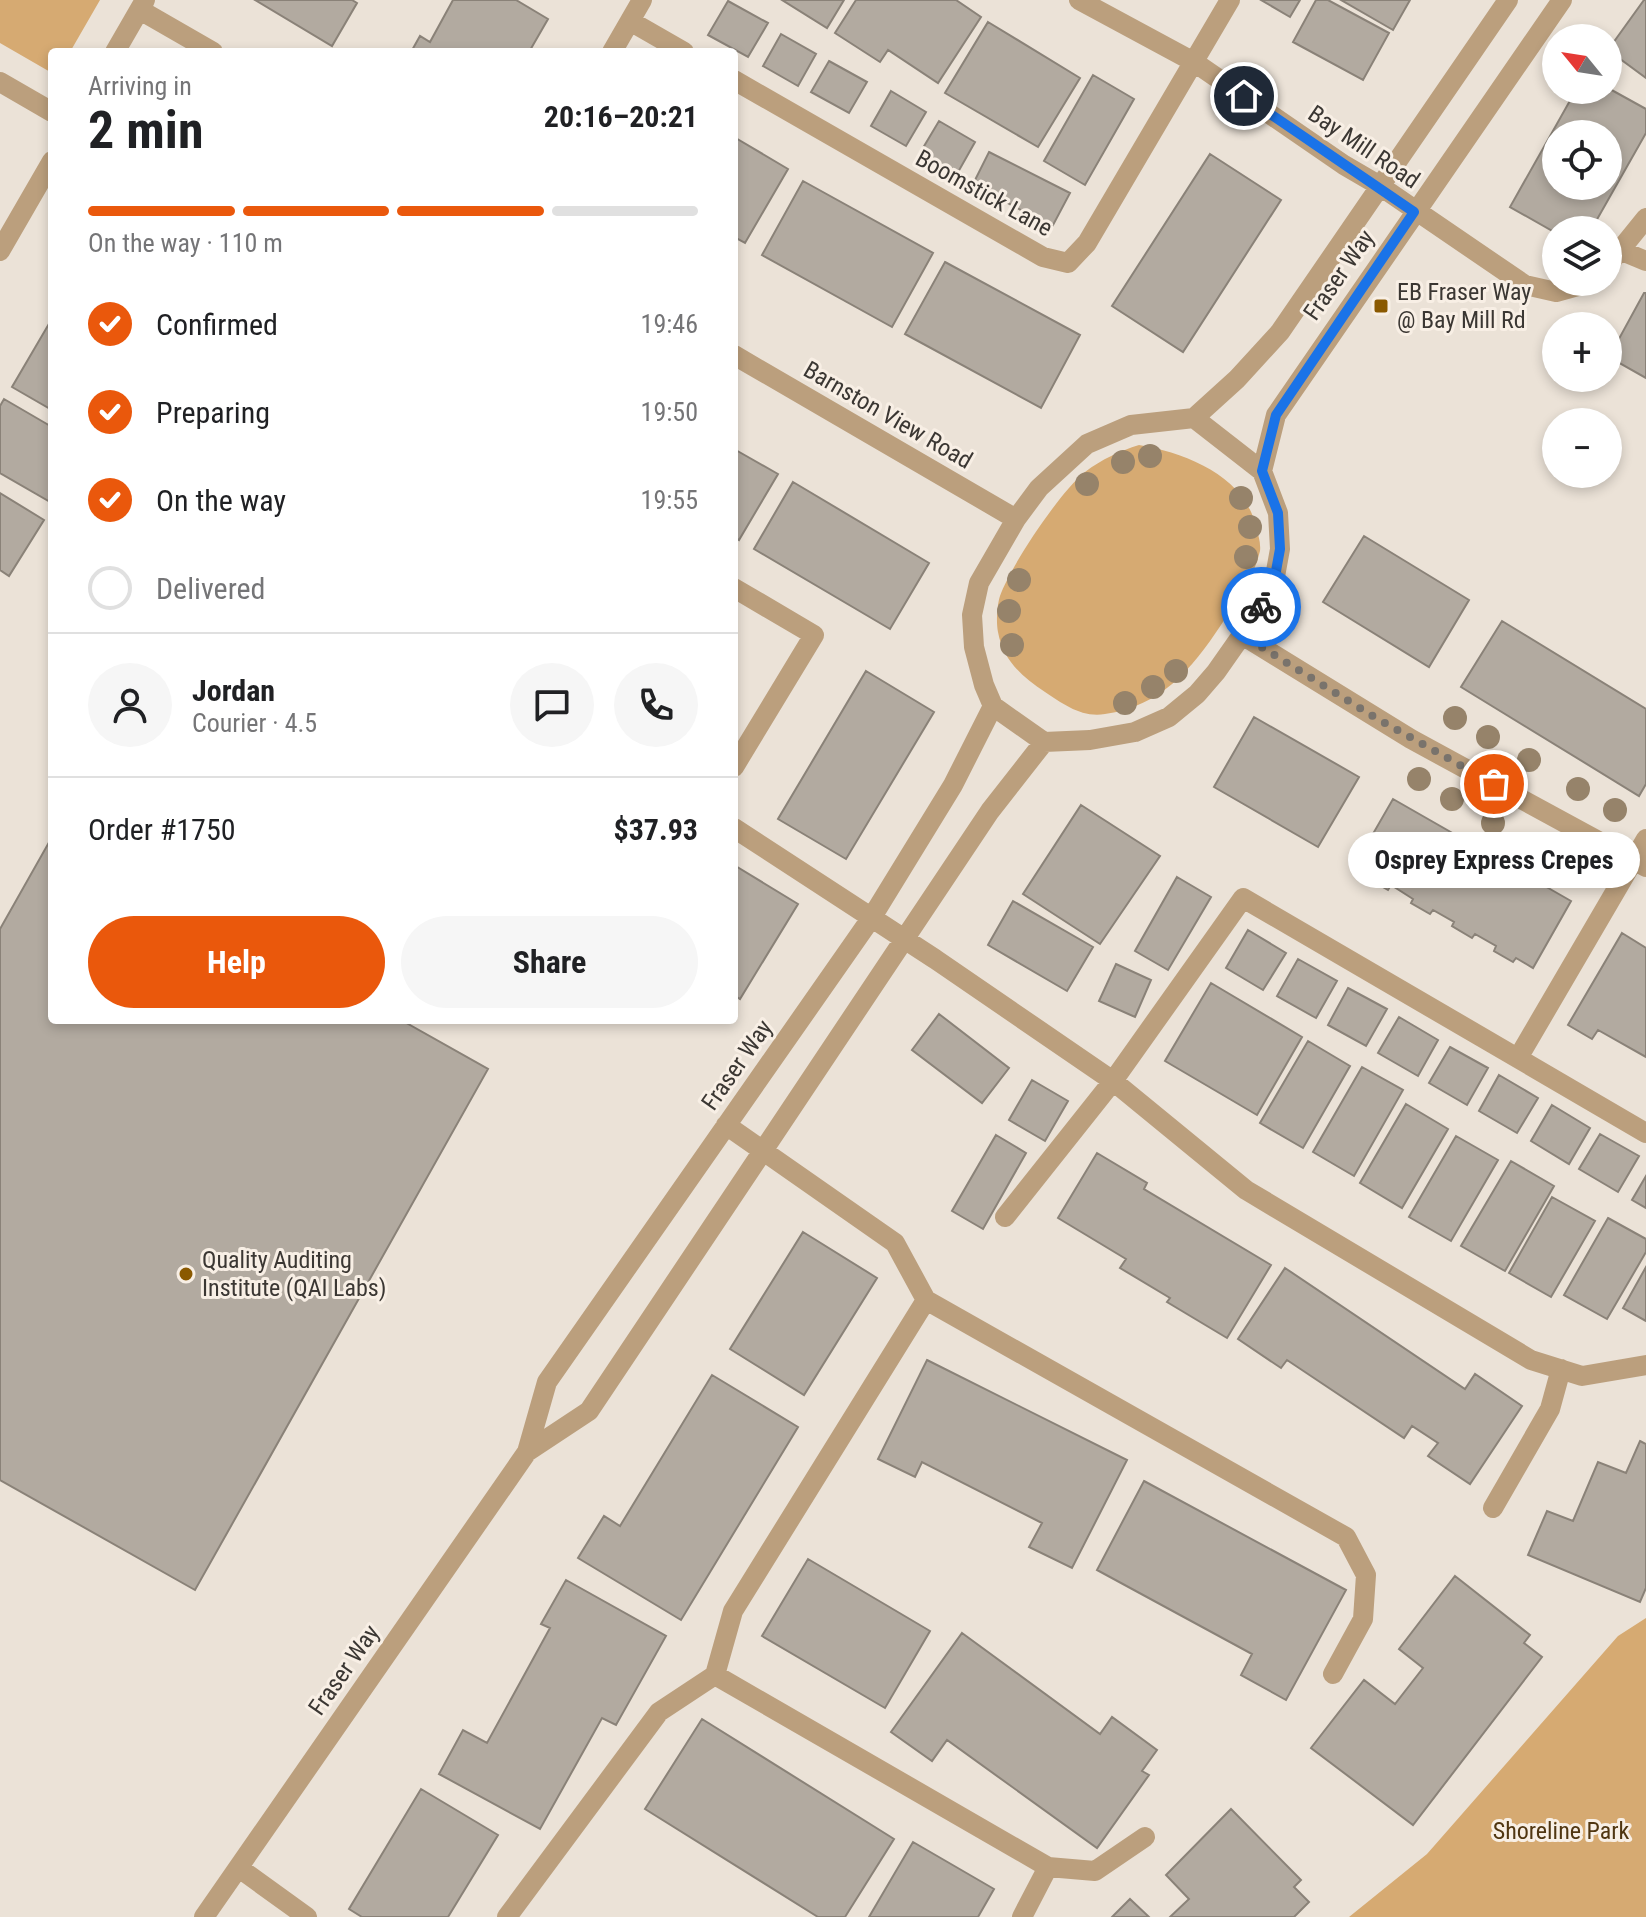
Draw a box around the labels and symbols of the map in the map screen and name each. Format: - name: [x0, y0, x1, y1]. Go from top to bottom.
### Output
- north arrow: [1542, 24, 1622, 104]
- pin: [1210, 62, 1278, 130]
- street label: Bay Mill Road: [1303, 100, 1425, 194]
- street label: Boomstick Lane: [911, 144, 1057, 242]
- street label: Fraser Way: [1298, 224, 1380, 326]
- place label: EB Fraser Way @ Bay Mill Rd: [1397, 278, 1531, 334]
- marker: EB Fraser Way @ Bay Mill Rd: [1372, 297, 1390, 315]
- street label: Barnston View Road: [799, 355, 977, 475]
- courier: [1221, 567, 1301, 647]
- pin: [1460, 750, 1528, 818]
- callout: Osprey Express Crepes: [1348, 832, 1640, 888]
- street label: Fraser Way: [696, 1014, 778, 1116]
- place label: Quality Auditing Institute (QAI Labs): [202, 1246, 386, 1302]
- marker: Quality Auditing Institute (QAI Labs): [177, 1265, 195, 1283]
- street label: Fraser Way: [303, 1619, 385, 1721]
- park label: Shoreline Park: [1493, 1817, 1629, 1845]

